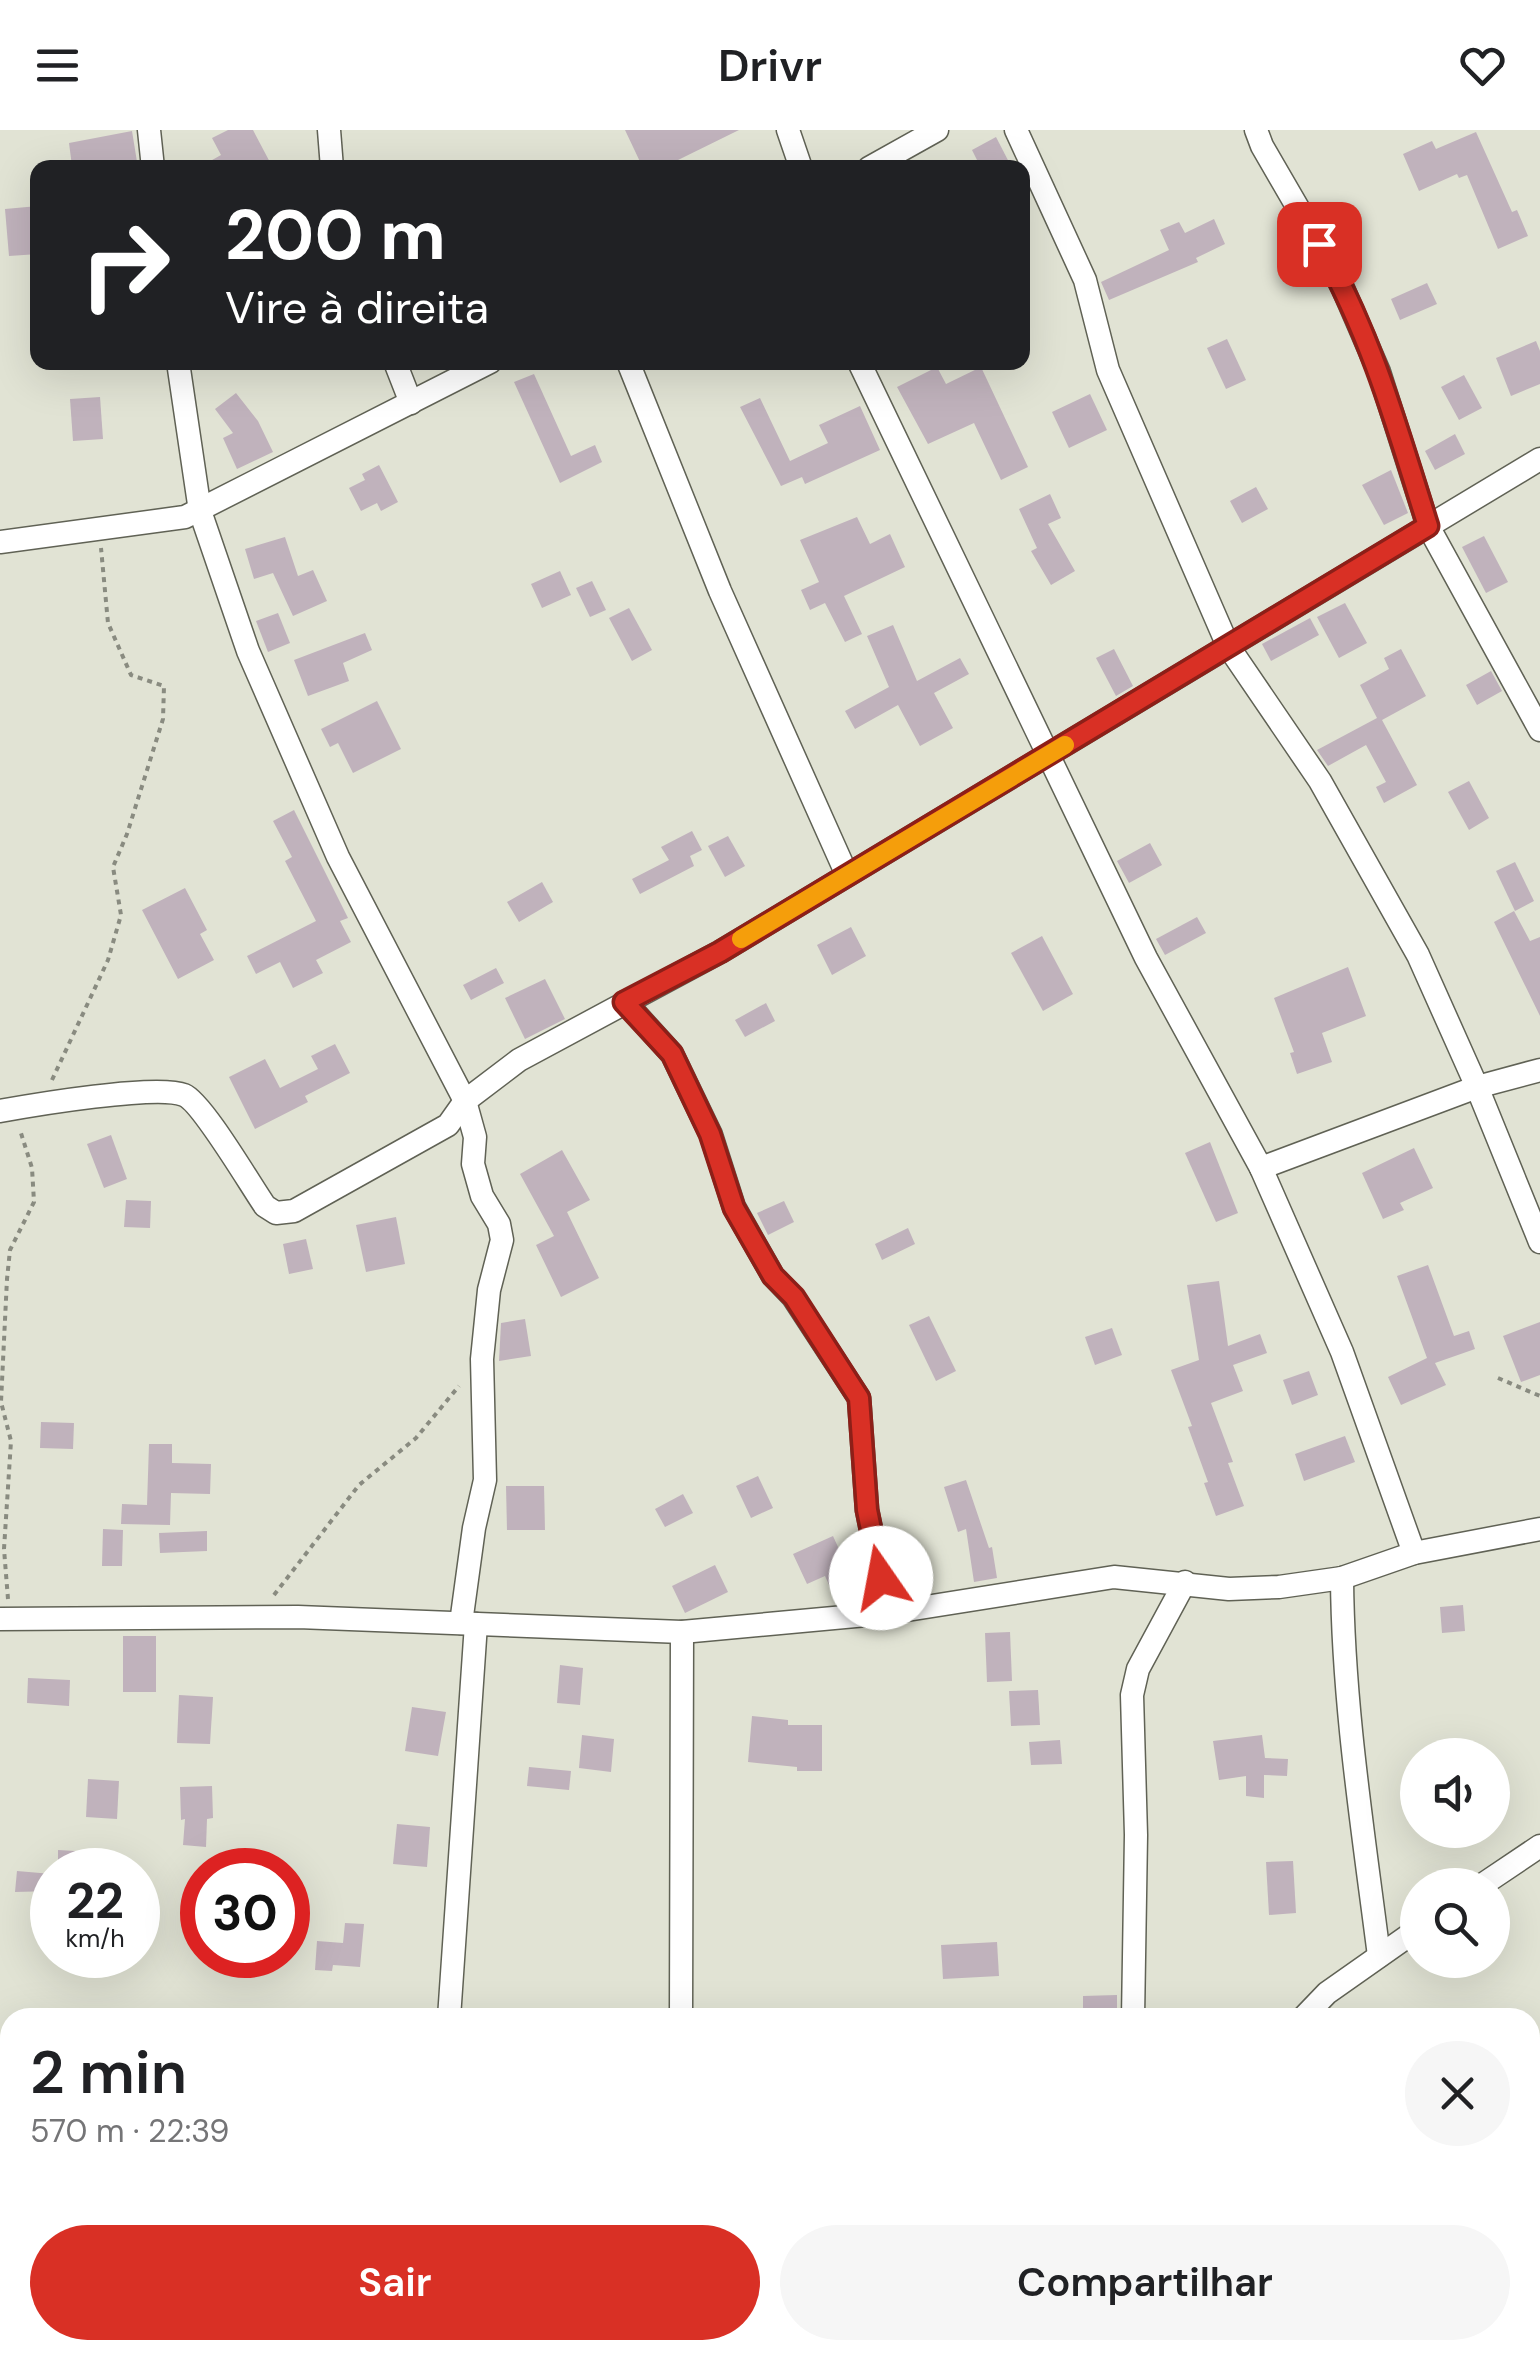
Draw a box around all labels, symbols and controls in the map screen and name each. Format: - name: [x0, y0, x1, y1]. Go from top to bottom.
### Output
- text: Drivr: [718, 36, 822, 95]
- icon: menu: [30, 38, 85, 93]
- icon: heart: [1455, 38, 1510, 93]
- text: 200 m: [225, 190, 446, 281]
- icon: right: [60, 200, 190, 330]
- pin: [1277, 202, 1362, 287]
- icon: arrive: [1292, 217, 1347, 272]
- text: Vire à direita: [225, 278, 489, 337]
- position arrow: [829, 1526, 933, 1630]
- map controls: [1400, 1738, 1510, 1978]
- button: sound: [1400, 1738, 1510, 1848]
- speed limit sign: 30: [180, 1848, 310, 1978]
- text: 22: [66, 1868, 124, 1934]
- button: search: [1400, 1868, 1510, 1978]
- text: km/h: [65, 1922, 125, 1955]
- text: 2 min: [30, 2033, 187, 2112]
- button: close: [1405, 2041, 1510, 2146]
- text: 570 m · 22:39: [30, 2110, 229, 2152]
- button: Sair: [30, 2225, 760, 2340]
- button: Compartilhar: [780, 2225, 1510, 2340]

